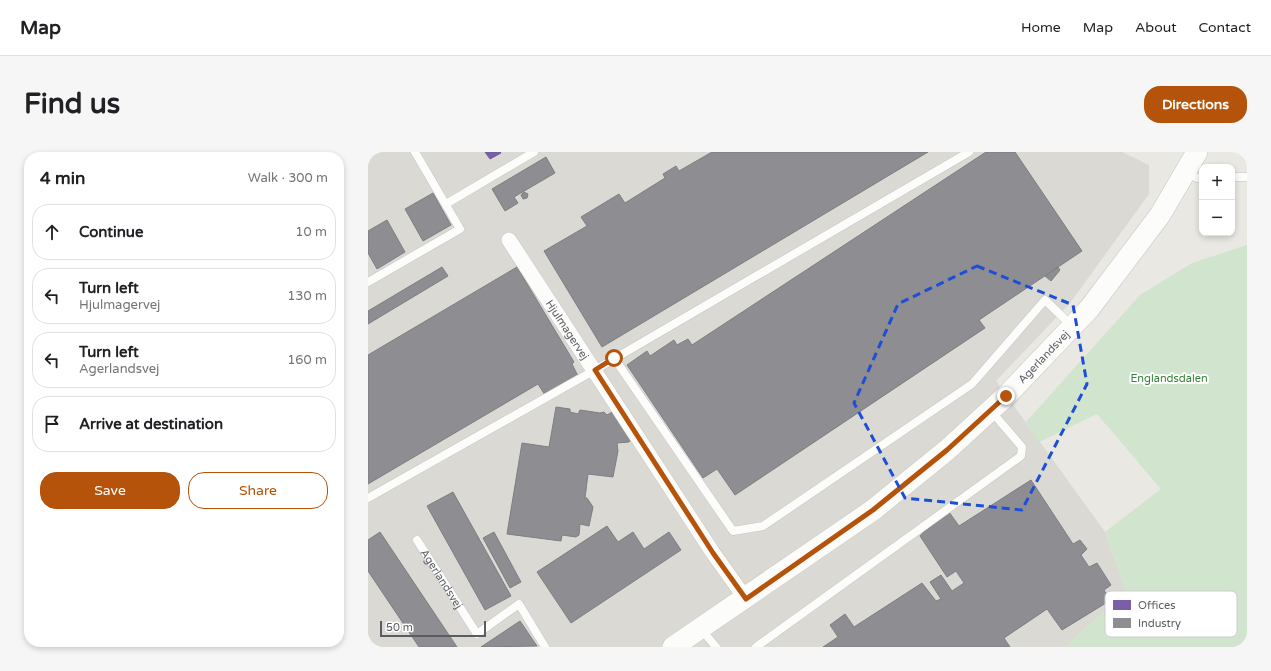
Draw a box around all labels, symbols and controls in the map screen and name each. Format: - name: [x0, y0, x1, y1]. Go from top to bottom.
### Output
- text: Map: [20, 17, 61, 39]
- text: Home: [1021, 19, 1061, 36]
- text: Map: [1083, 19, 1113, 36]
- text: About: [1135, 19, 1177, 36]
- text: Contact: [1199, 19, 1251, 36]
- button: Directions: [1144, 86, 1247, 123]
- text: Find us: [24, 87, 120, 121]
- map controls: [1199, 164, 1235, 236]
- button: +: [1199, 164, 1235, 200]
- text: 4 min: [40, 168, 85, 189]
- text: Walk · 300 m: [248, 170, 328, 186]
- button: −: [1199, 200, 1235, 236]
- icon: ahead: [41, 221, 63, 243]
- text: Continue: [79, 223, 143, 241]
- text: 10 m: [295, 224, 327, 240]
- text: Turn left: [79, 279, 139, 297]
- icon: left: [41, 285, 63, 307]
- text: 130 m: [287, 288, 327, 304]
- text: Hjulmagervej: [79, 297, 160, 313]
- street label: Hjulmagervej: [543, 297, 592, 362]
- street label: Agerlandsvej: [1015, 327, 1072, 386]
- text: Turn left: [79, 343, 139, 361]
- icon: left: [41, 349, 63, 371]
- route start: [605, 349, 623, 367]
- text: 160 m: [287, 352, 327, 368]
- text: Agerlandsvej: [79, 361, 159, 377]
- park label: Englandsdalen: [1130, 372, 1208, 385]
- route end: [997, 387, 1015, 405]
- icon: arrive: [41, 413, 63, 435]
- text: Arrive at destination: [79, 415, 223, 433]
- button: Save: [40, 472, 180, 509]
- button: Share: [188, 472, 328, 509]
- street label: Agerlandsvej: [418, 547, 466, 611]
- legend: [1105, 591, 1237, 637]
- text: Offices: [1138, 599, 1176, 612]
- text: Industry: [1138, 617, 1181, 630]
- scale bar: [380, 619, 486, 638]
- text: 50 m: [386, 621, 413, 634]

